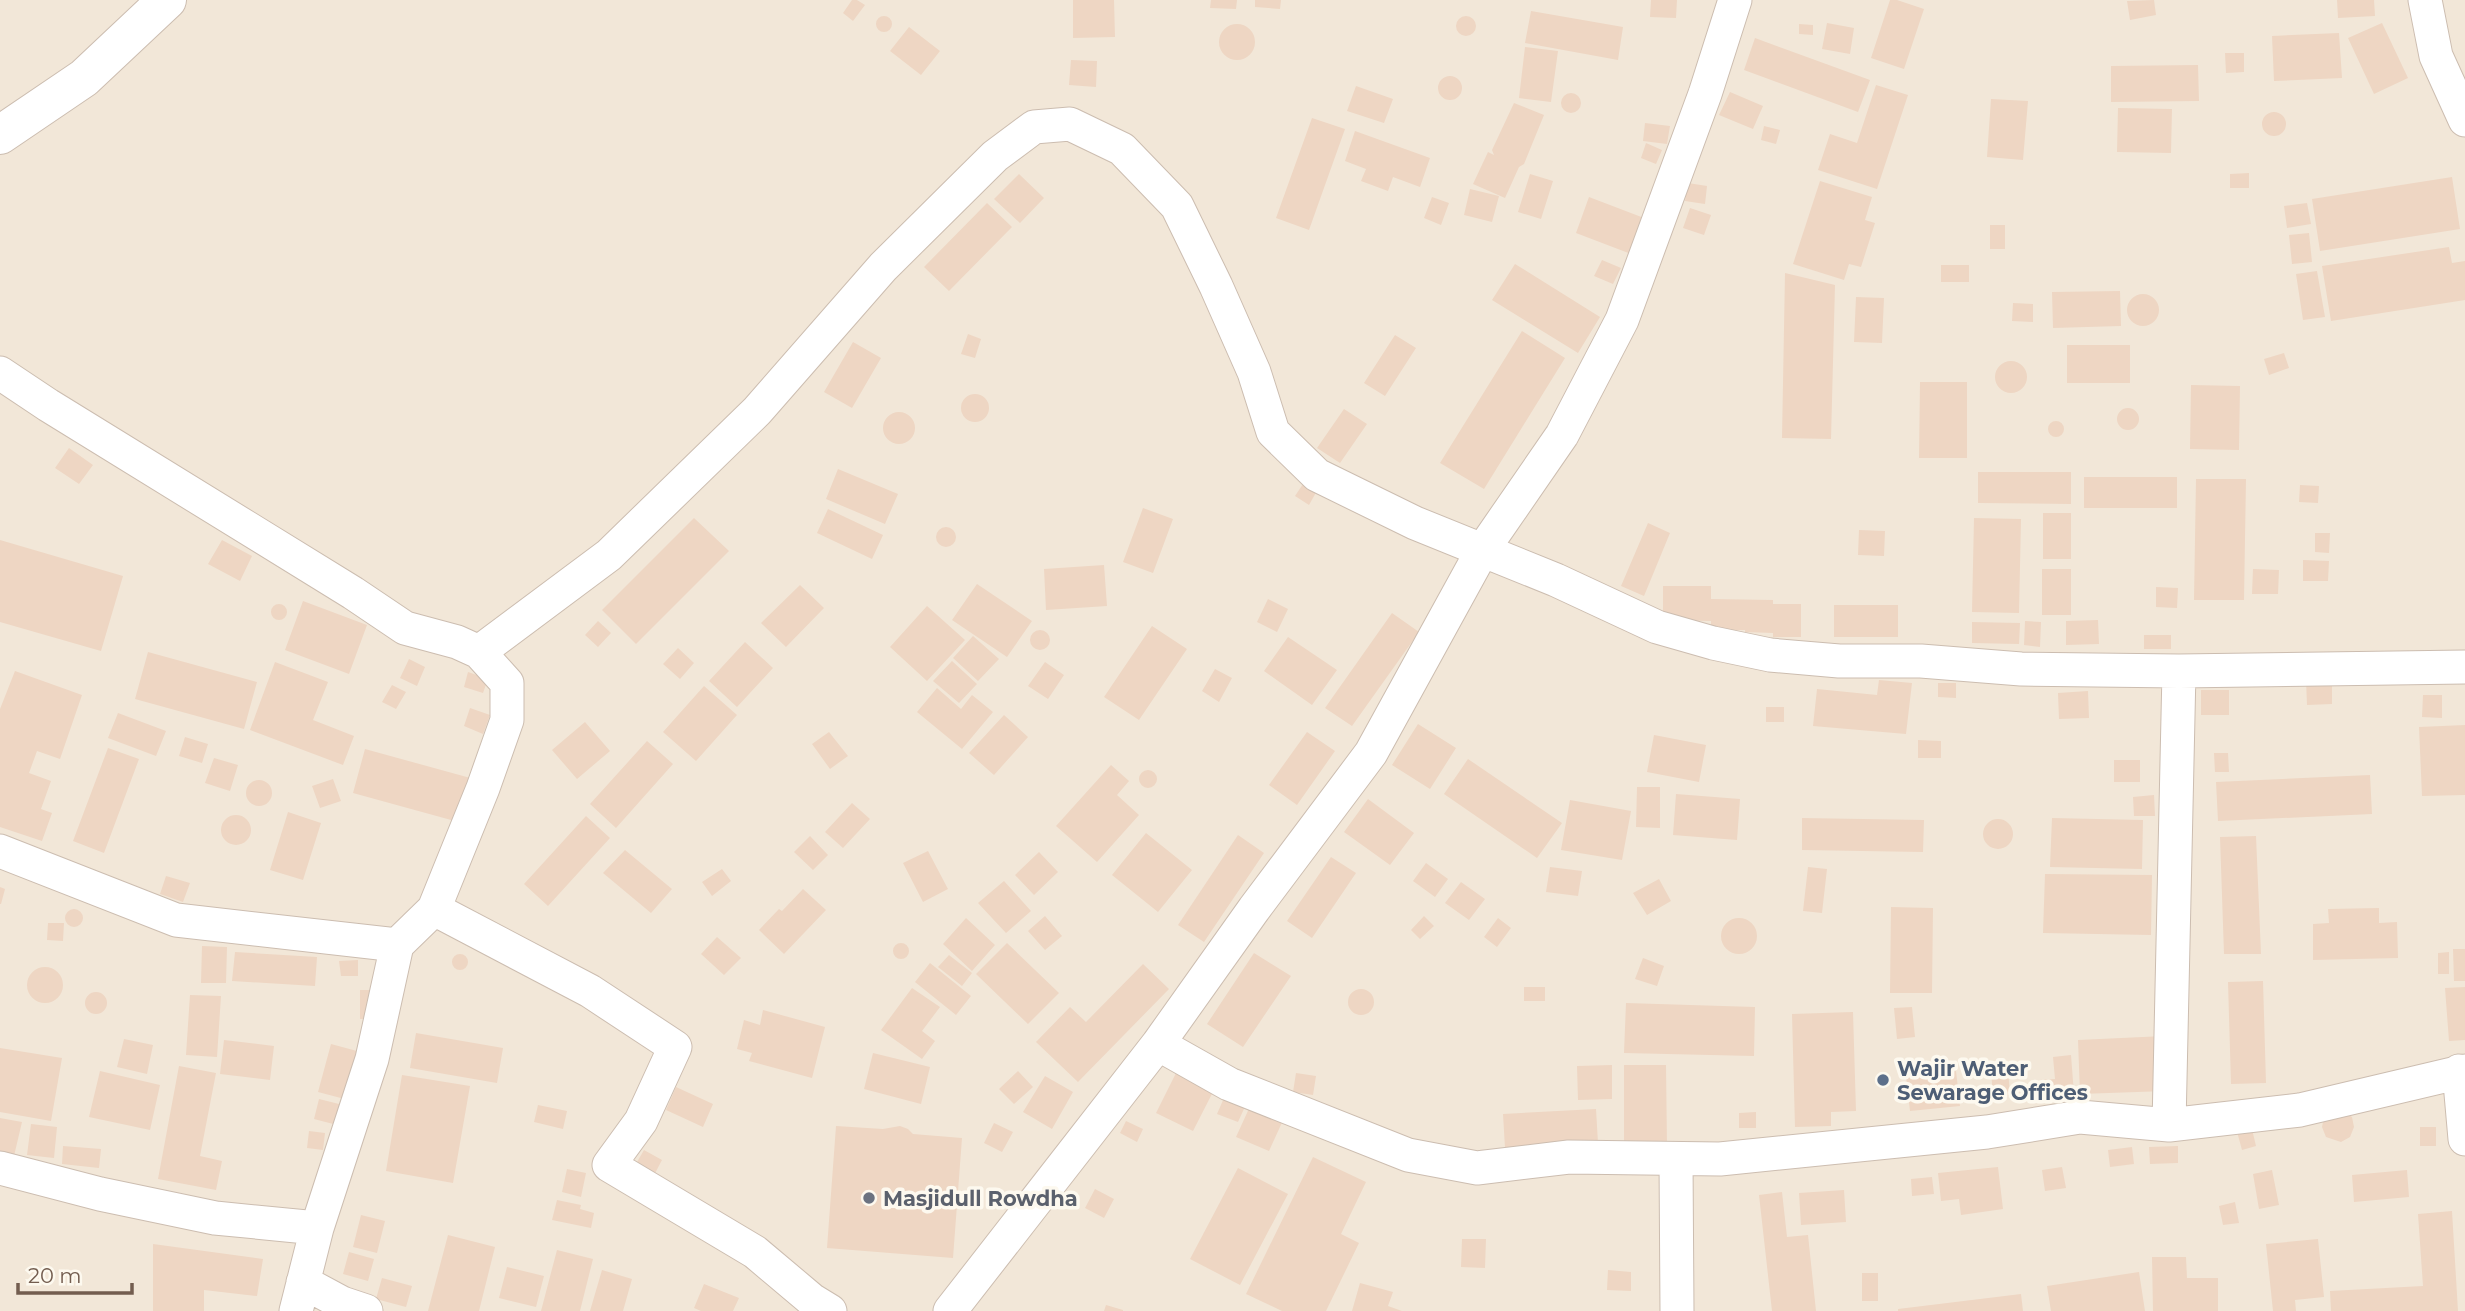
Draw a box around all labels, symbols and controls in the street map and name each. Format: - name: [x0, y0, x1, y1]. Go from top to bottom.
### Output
- place label: Wajir Water Sewarage Offices: [1897, 1056, 2088, 1105]
- marker: Wajir Water Sewarage Offices: [1875, 1072, 1891, 1088]
- place label: Masjidull Rowdha: [883, 1186, 1078, 1211]
- marker: Masjidull Rowdha: [861, 1190, 877, 1206]
- scale bar: [18, 1252, 131, 1296]
- text: 20 m: [28, 1263, 82, 1288]

